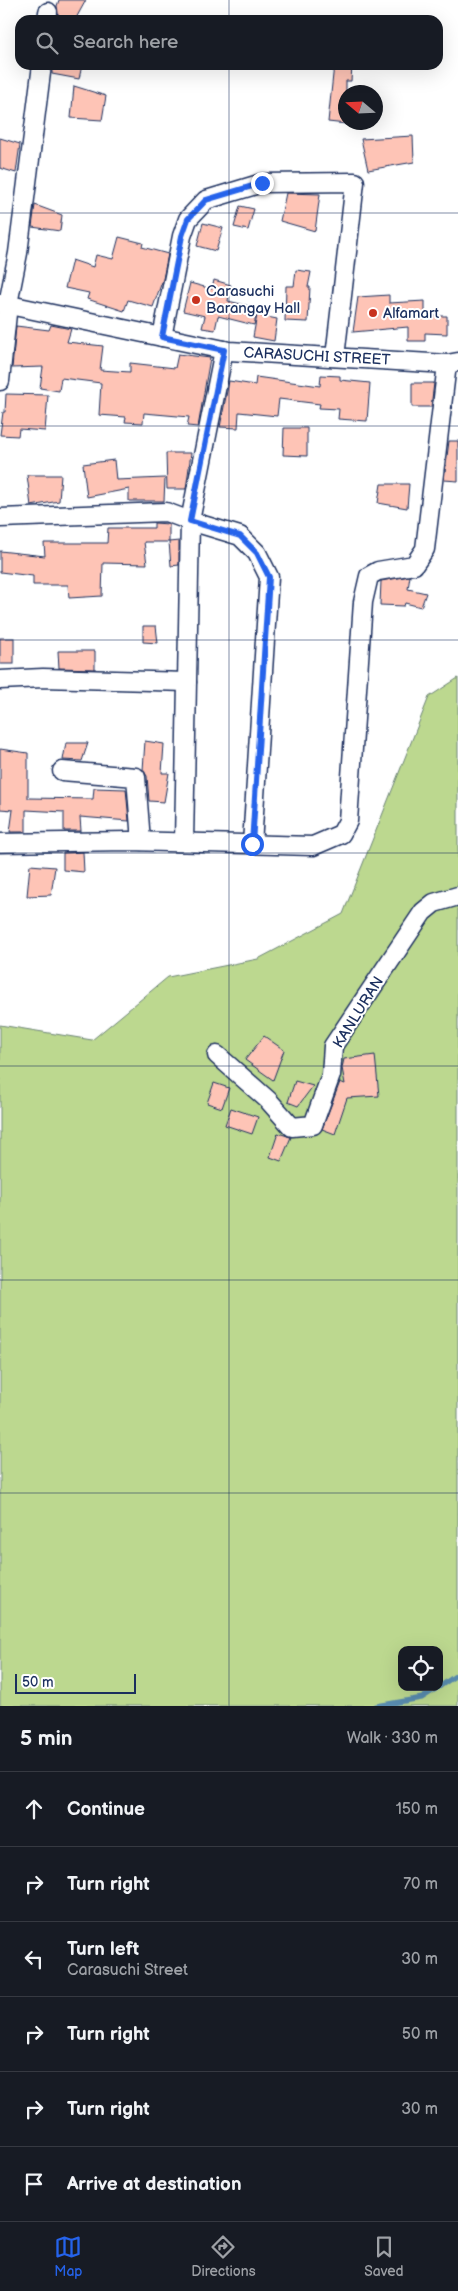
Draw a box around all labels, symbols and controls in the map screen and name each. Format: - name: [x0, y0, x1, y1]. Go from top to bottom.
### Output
- search box: [15, 15, 443, 70]
- icon: search: [33, 29, 61, 57]
- text: Search here: [73, 31, 178, 54]
- north arrow: [338, 85, 383, 130]
- route end: [251, 172, 274, 195]
- place label: Carasuchi Barangay Hall: [206, 282, 300, 318]
- marker: Carasuchi Barangay Hall: [190, 294, 202, 306]
- place label: Alfamart: [383, 304, 440, 323]
- marker: Alfamart: [367, 307, 379, 319]
- street label: CARASUCHI STREET: [243, 343, 391, 370]
- route start: [241, 833, 264, 856]
- street label: KANLURAN: [329, 973, 388, 1052]
- map controls: [398, 1646, 443, 1691]
- button: locate: [398, 1646, 443, 1691]
- scale bar: [15, 1671, 136, 1694]
- text: 50 m: [22, 1674, 54, 1691]
- text: 5 min: [20, 1726, 73, 1751]
- text: Walk · 330 m: [347, 1729, 438, 1748]
- icon: ahead: [20, 1795, 48, 1823]
- text: Continue: [67, 1798, 145, 1821]
- text: 150 m: [396, 1800, 438, 1819]
- icon: right: [20, 1870, 48, 1898]
- text: Turn right: [67, 1873, 150, 1896]
- text: 70 m: [403, 1875, 438, 1894]
- text: Turn left: [67, 1938, 139, 1961]
- icon: left: [20, 1945, 48, 1973]
- text: 30 m: [401, 1950, 438, 1969]
- text: Carasuchi Street: [67, 1961, 188, 1980]
- icon: right: [20, 2020, 48, 2048]
- text: Turn right: [67, 2023, 150, 2046]
- text: 50 m: [402, 2025, 438, 2044]
- icon: right: [20, 2095, 48, 2123]
- text: Turn right: [67, 2098, 150, 2121]
- text: 30 m: [401, 2100, 438, 2119]
- icon: arrive: [20, 2170, 48, 2198]
- text: Arrive at destination: [67, 2173, 242, 2196]
- tab: Map: [54, 2233, 83, 2280]
- tab: Directions: [191, 2233, 256, 2280]
- tab: Saved: [364, 2233, 404, 2280]

